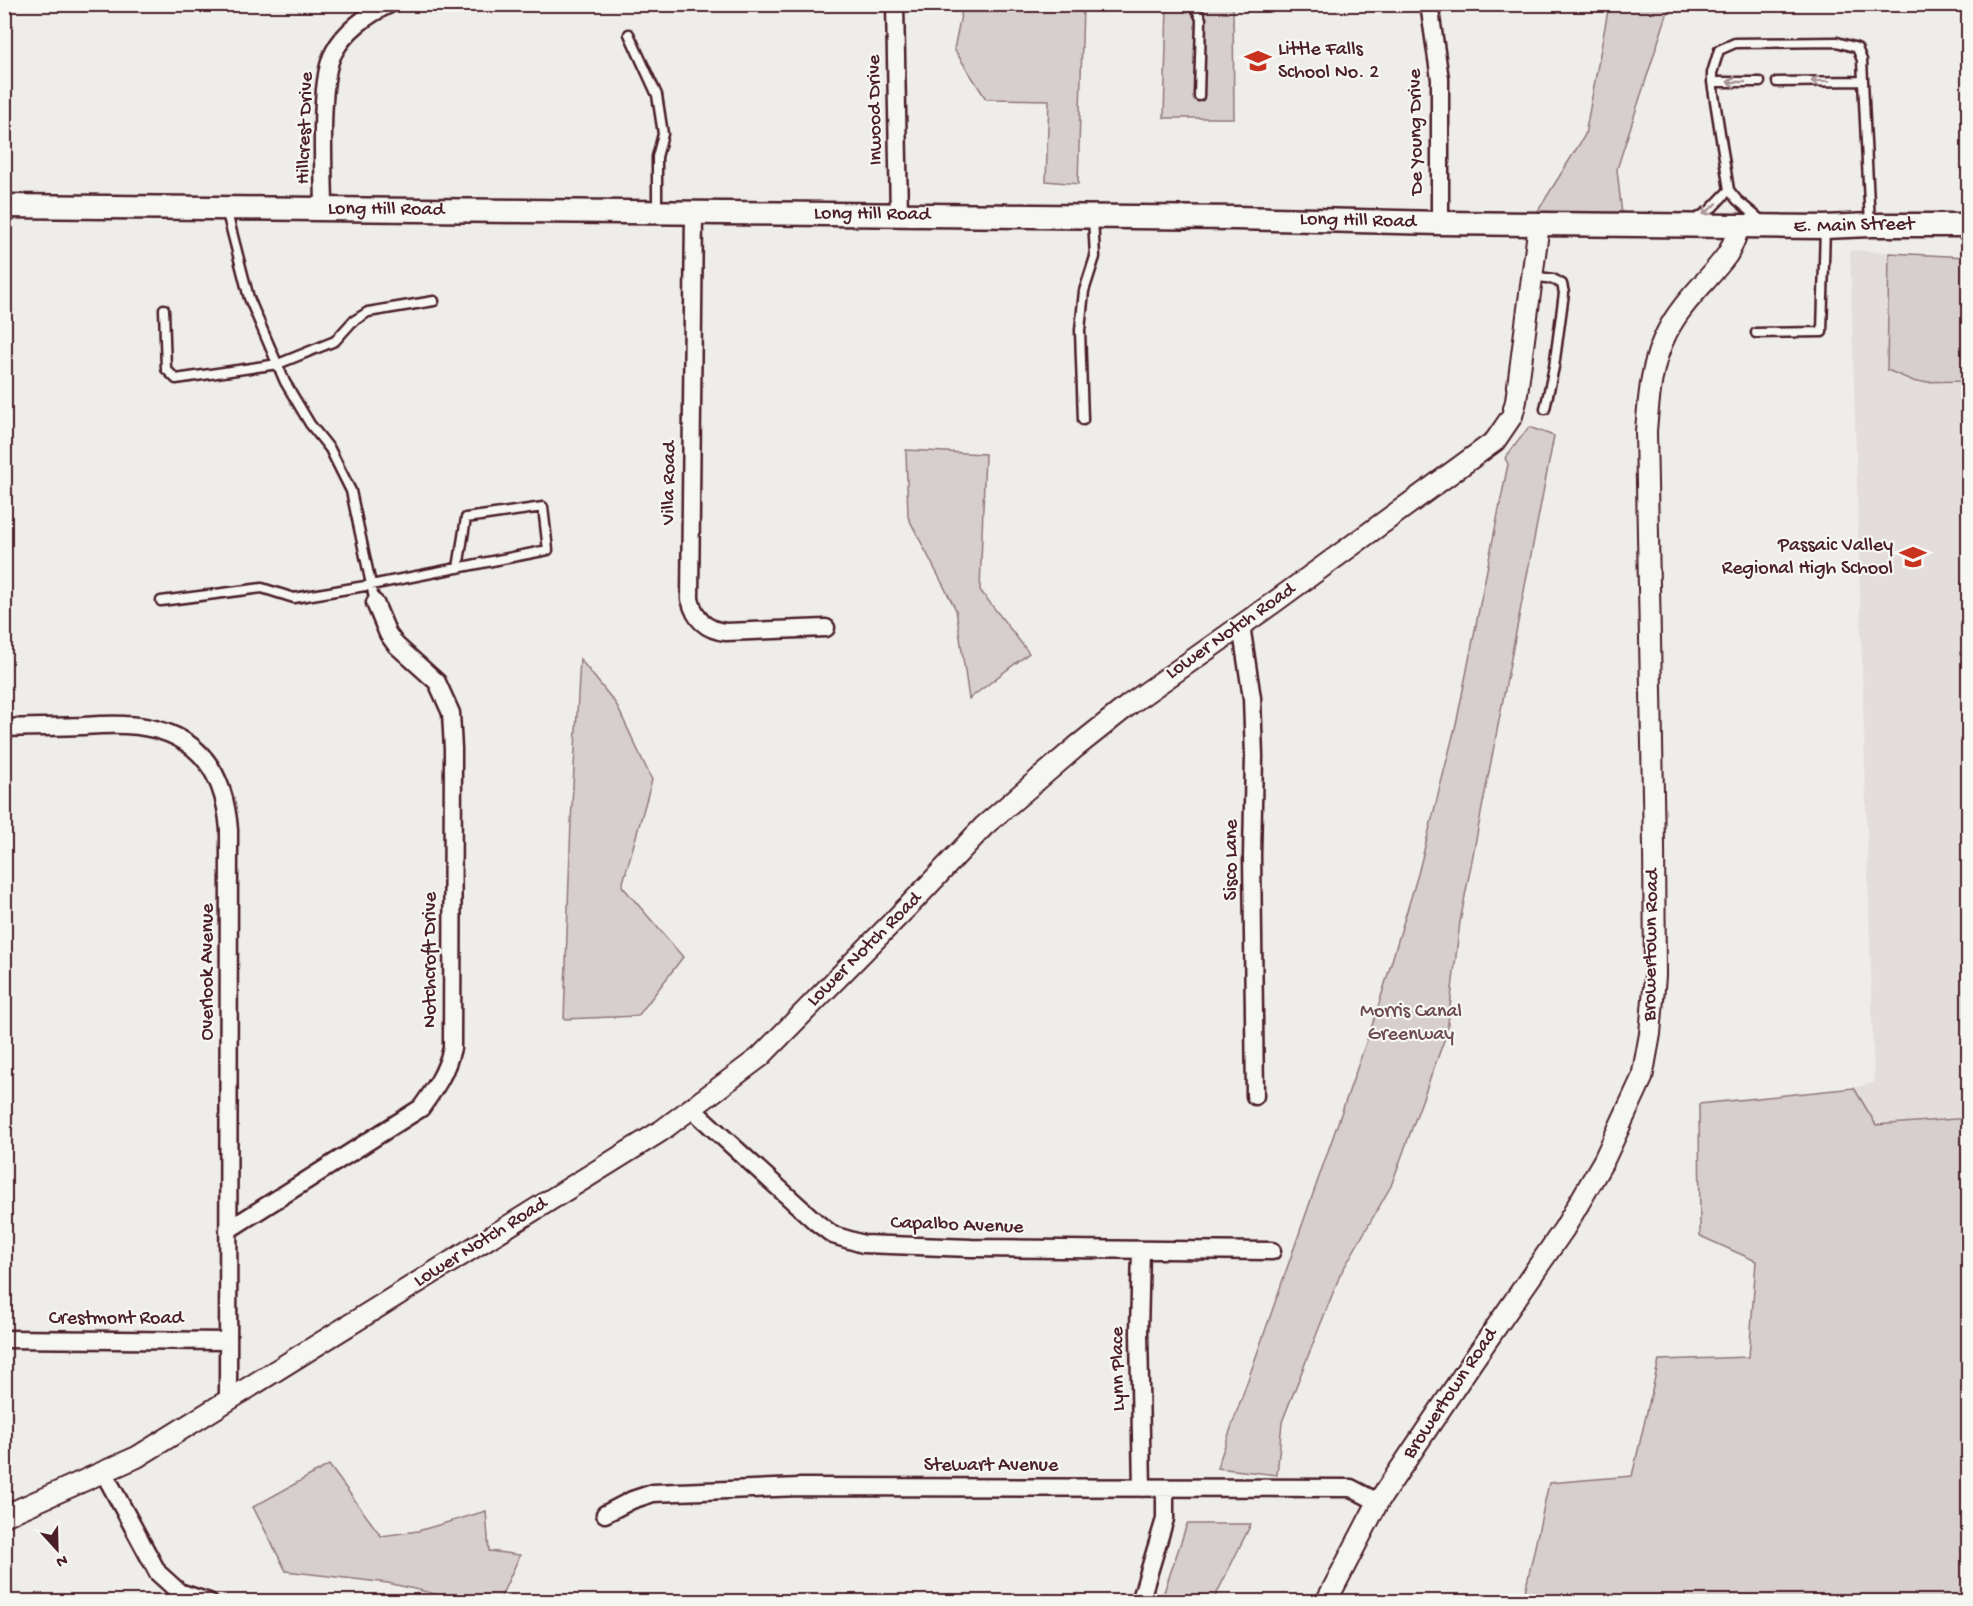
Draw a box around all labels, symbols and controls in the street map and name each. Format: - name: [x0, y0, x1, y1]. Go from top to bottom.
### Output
- place label: Little Falls School No. 2: [1278, 39, 1379, 85]
- school or university icon: Little Falls School No. 2: [1243, 46, 1273, 76]
- street label: Inwood Drive: [864, 54, 888, 166]
- street label: De Young Drive: [1404, 68, 1430, 197]
- street label: Hillcrest Drive: [293, 71, 319, 185]
- one-way arrow: [1810, 75, 1830, 87]
- one-way arrow: [1726, 76, 1746, 88]
- street label: Long Hill Road: [328, 198, 447, 222]
- street label: Long Hill Road: [814, 202, 933, 227]
- one-way arrow: [1702, 202, 1718, 215]
- street label: Long Hill Road: [1299, 208, 1419, 234]
- street label: E. Main Street: [1793, 213, 1916, 239]
- street label: Villa Road: [658, 439, 682, 526]
- place label: Passaic Valley Regional High School: [1722, 535, 1893, 581]
- school or university icon: Passaic Valley Regional High School: [1898, 542, 1928, 572]
- street label: Lower Notch Road: [1162, 577, 1302, 685]
- street label: Sisco Lane: [1221, 819, 1244, 901]
- street label: Browertown Road: [1639, 866, 1665, 1022]
- street label: Lower Notch Road: [803, 886, 929, 1012]
- street label: Notchcroft Drive: [420, 891, 443, 1028]
- street label: Overlook Avenue: [197, 903, 220, 1041]
- park label: Morris Canal Greenway: [1360, 1001, 1462, 1047]
- street label: Lower Notch Road: [410, 1192, 554, 1293]
- street label: Capalbo Avenue: [890, 1212, 1025, 1240]
- street label: Crestmont Road: [49, 1308, 185, 1331]
- street label: Browertown Road: [1398, 1322, 1504, 1464]
- street label: Lynn Place: [1107, 1326, 1131, 1411]
- street label: Stewart Avenue: [924, 1455, 1059, 1478]
- north arrow: [27, 1519, 87, 1579]
- text: N: [52, 1549, 70, 1571]

